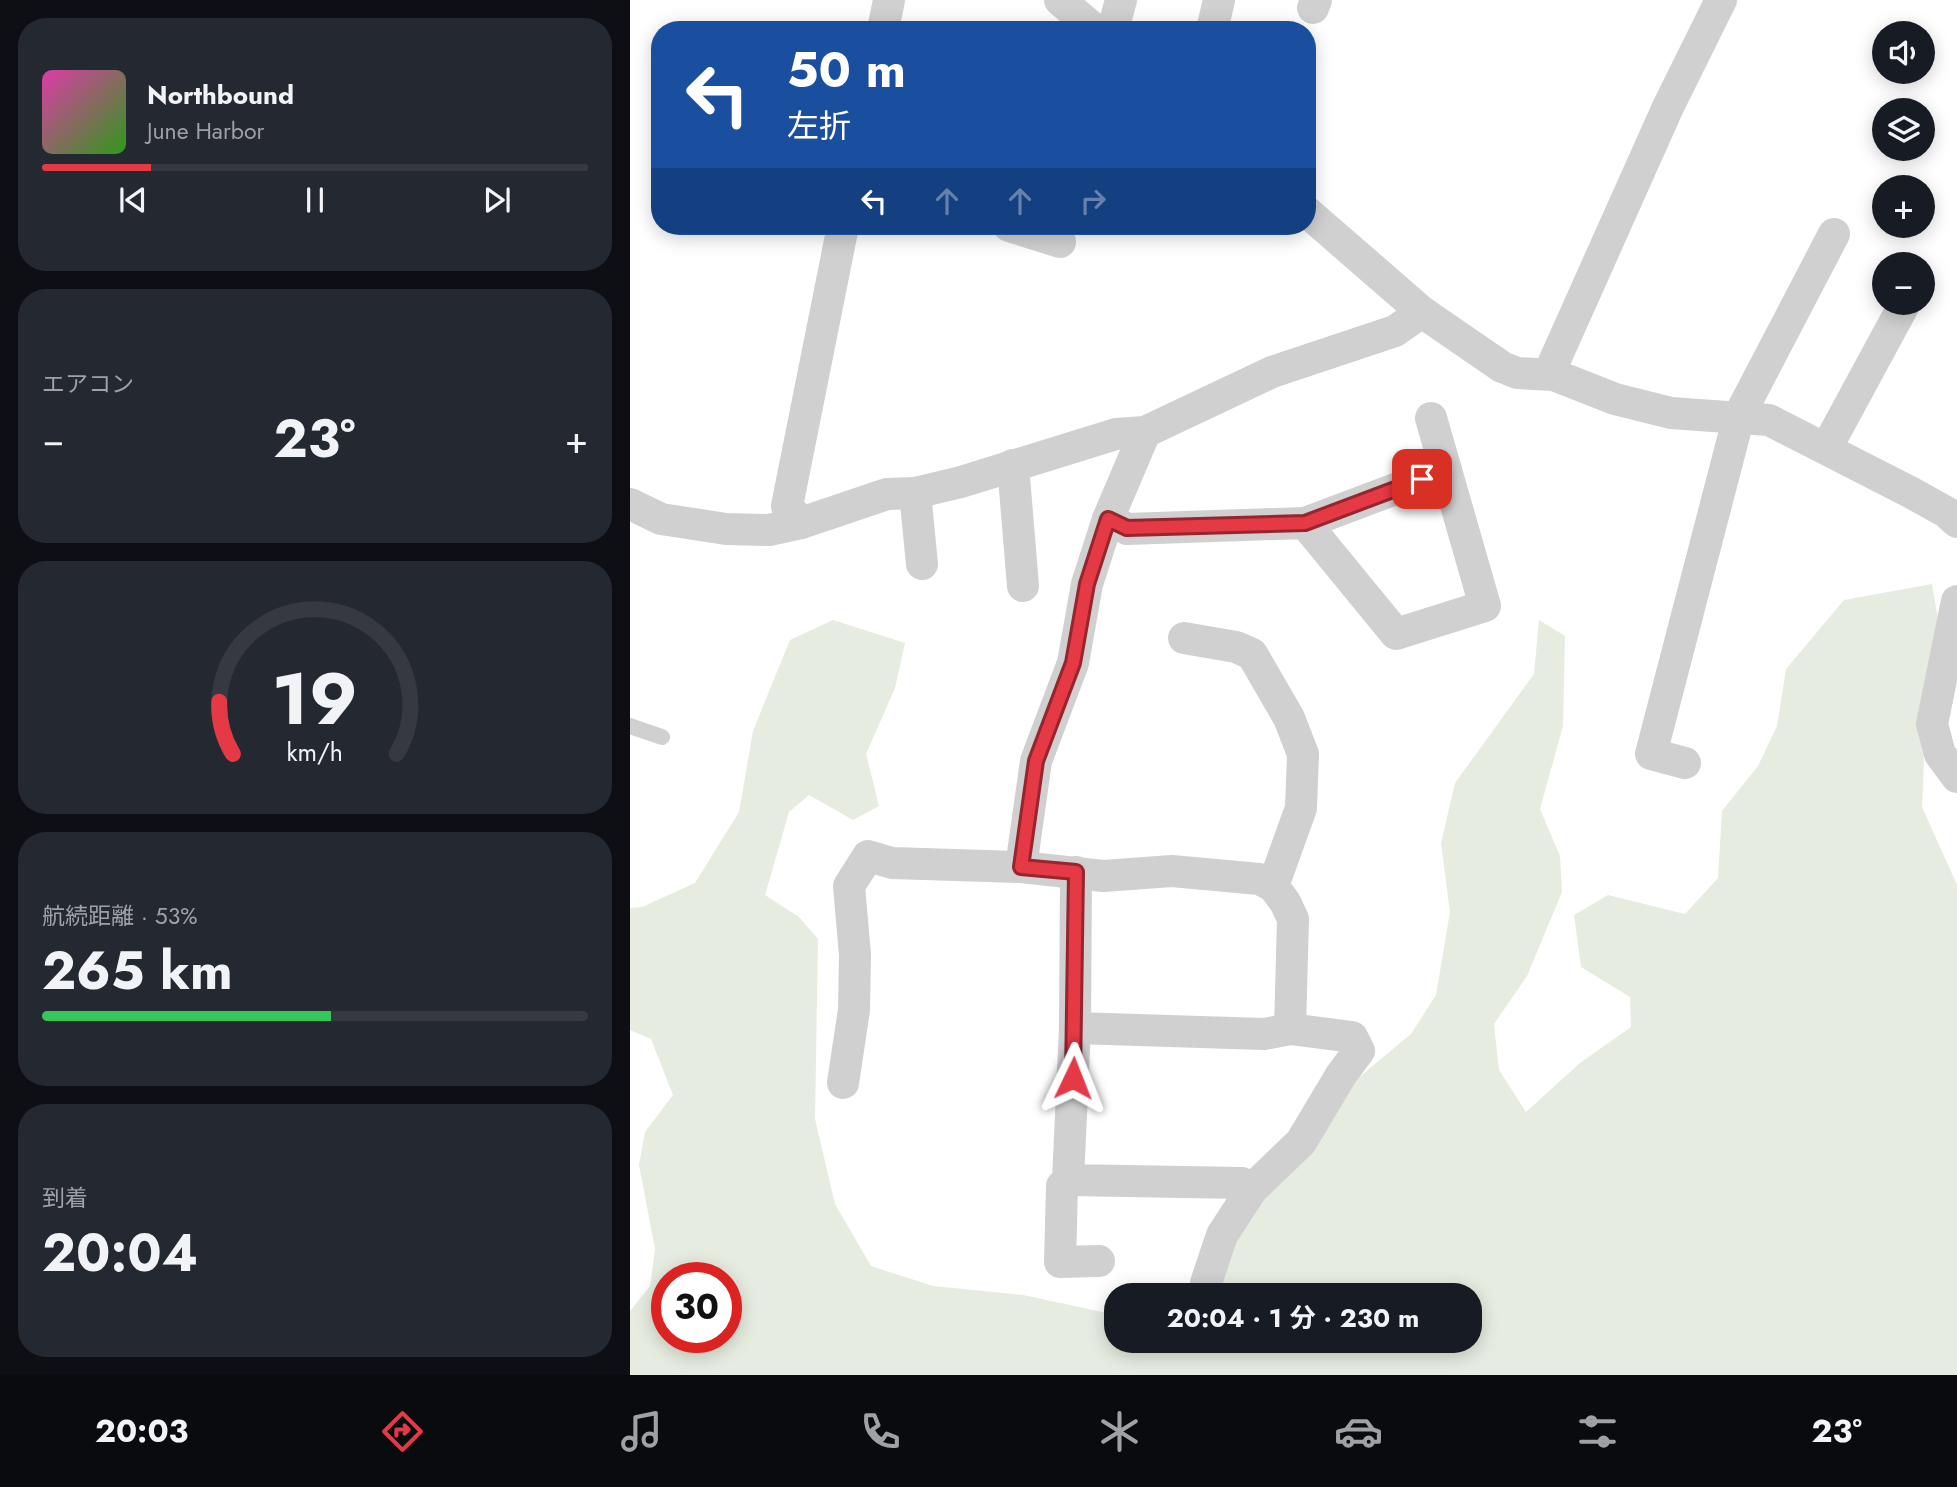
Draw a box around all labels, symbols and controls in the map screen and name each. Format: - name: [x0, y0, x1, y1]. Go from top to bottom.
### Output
- map controls: [1872, 21, 1935, 315]
- button: sound: [1872, 21, 1935, 84]
- text: 50 m: [787, 35, 906, 105]
- icon: left: [672, 49, 763, 140]
- text: Northbound: [147, 76, 294, 114]
- button: layers: [1872, 98, 1935, 161]
- text: 左折: [787, 103, 851, 149]
- text: June Harbor: [147, 114, 264, 148]
- button: +: [1872, 175, 1935, 238]
- icon: previous: [114, 181, 152, 219]
- icon: pause: [296, 181, 334, 219]
- icon: next: [478, 181, 516, 219]
- icon: left: [855, 182, 893, 220]
- icon: ahead: [928, 182, 966, 220]
- icon: ahead: [1001, 182, 1039, 220]
- icon: right: [1074, 182, 1112, 220]
- button: −: [1872, 252, 1935, 315]
- text: エアコン: [42, 367, 134, 401]
- text: 23°: [274, 401, 355, 477]
- text: −: [42, 412, 64, 467]
- text: +: [565, 412, 588, 467]
- pin: [1392, 449, 1452, 509]
- icon: arrive: [1403, 460, 1441, 498]
- text: 19: [272, 646, 358, 751]
- text: km/h: [287, 733, 343, 769]
- text: 航続距離 · 53%: [42, 899, 198, 933]
- text: 265 km: [42, 933, 233, 1009]
- position arrow: [1036, 1041, 1110, 1115]
- text: 到着: [42, 1181, 88, 1215]
- text: 20:04: [42, 1215, 198, 1291]
- speed limit sign: 30: [651, 1262, 742, 1353]
- text: 20:04 · 1 分 · 230 m: [1167, 1299, 1419, 1337]
- icon: directions: [378, 1407, 427, 1456]
- icon: music: [617, 1407, 666, 1456]
- icon: phone: [856, 1407, 905, 1456]
- icon: climate: [1095, 1407, 1144, 1456]
- icon: car: [1334, 1407, 1383, 1456]
- icon: filters: [1573, 1407, 1622, 1456]
- text: 20:03: [95, 1408, 188, 1454]
- text: 23°: [1812, 1408, 1862, 1454]

